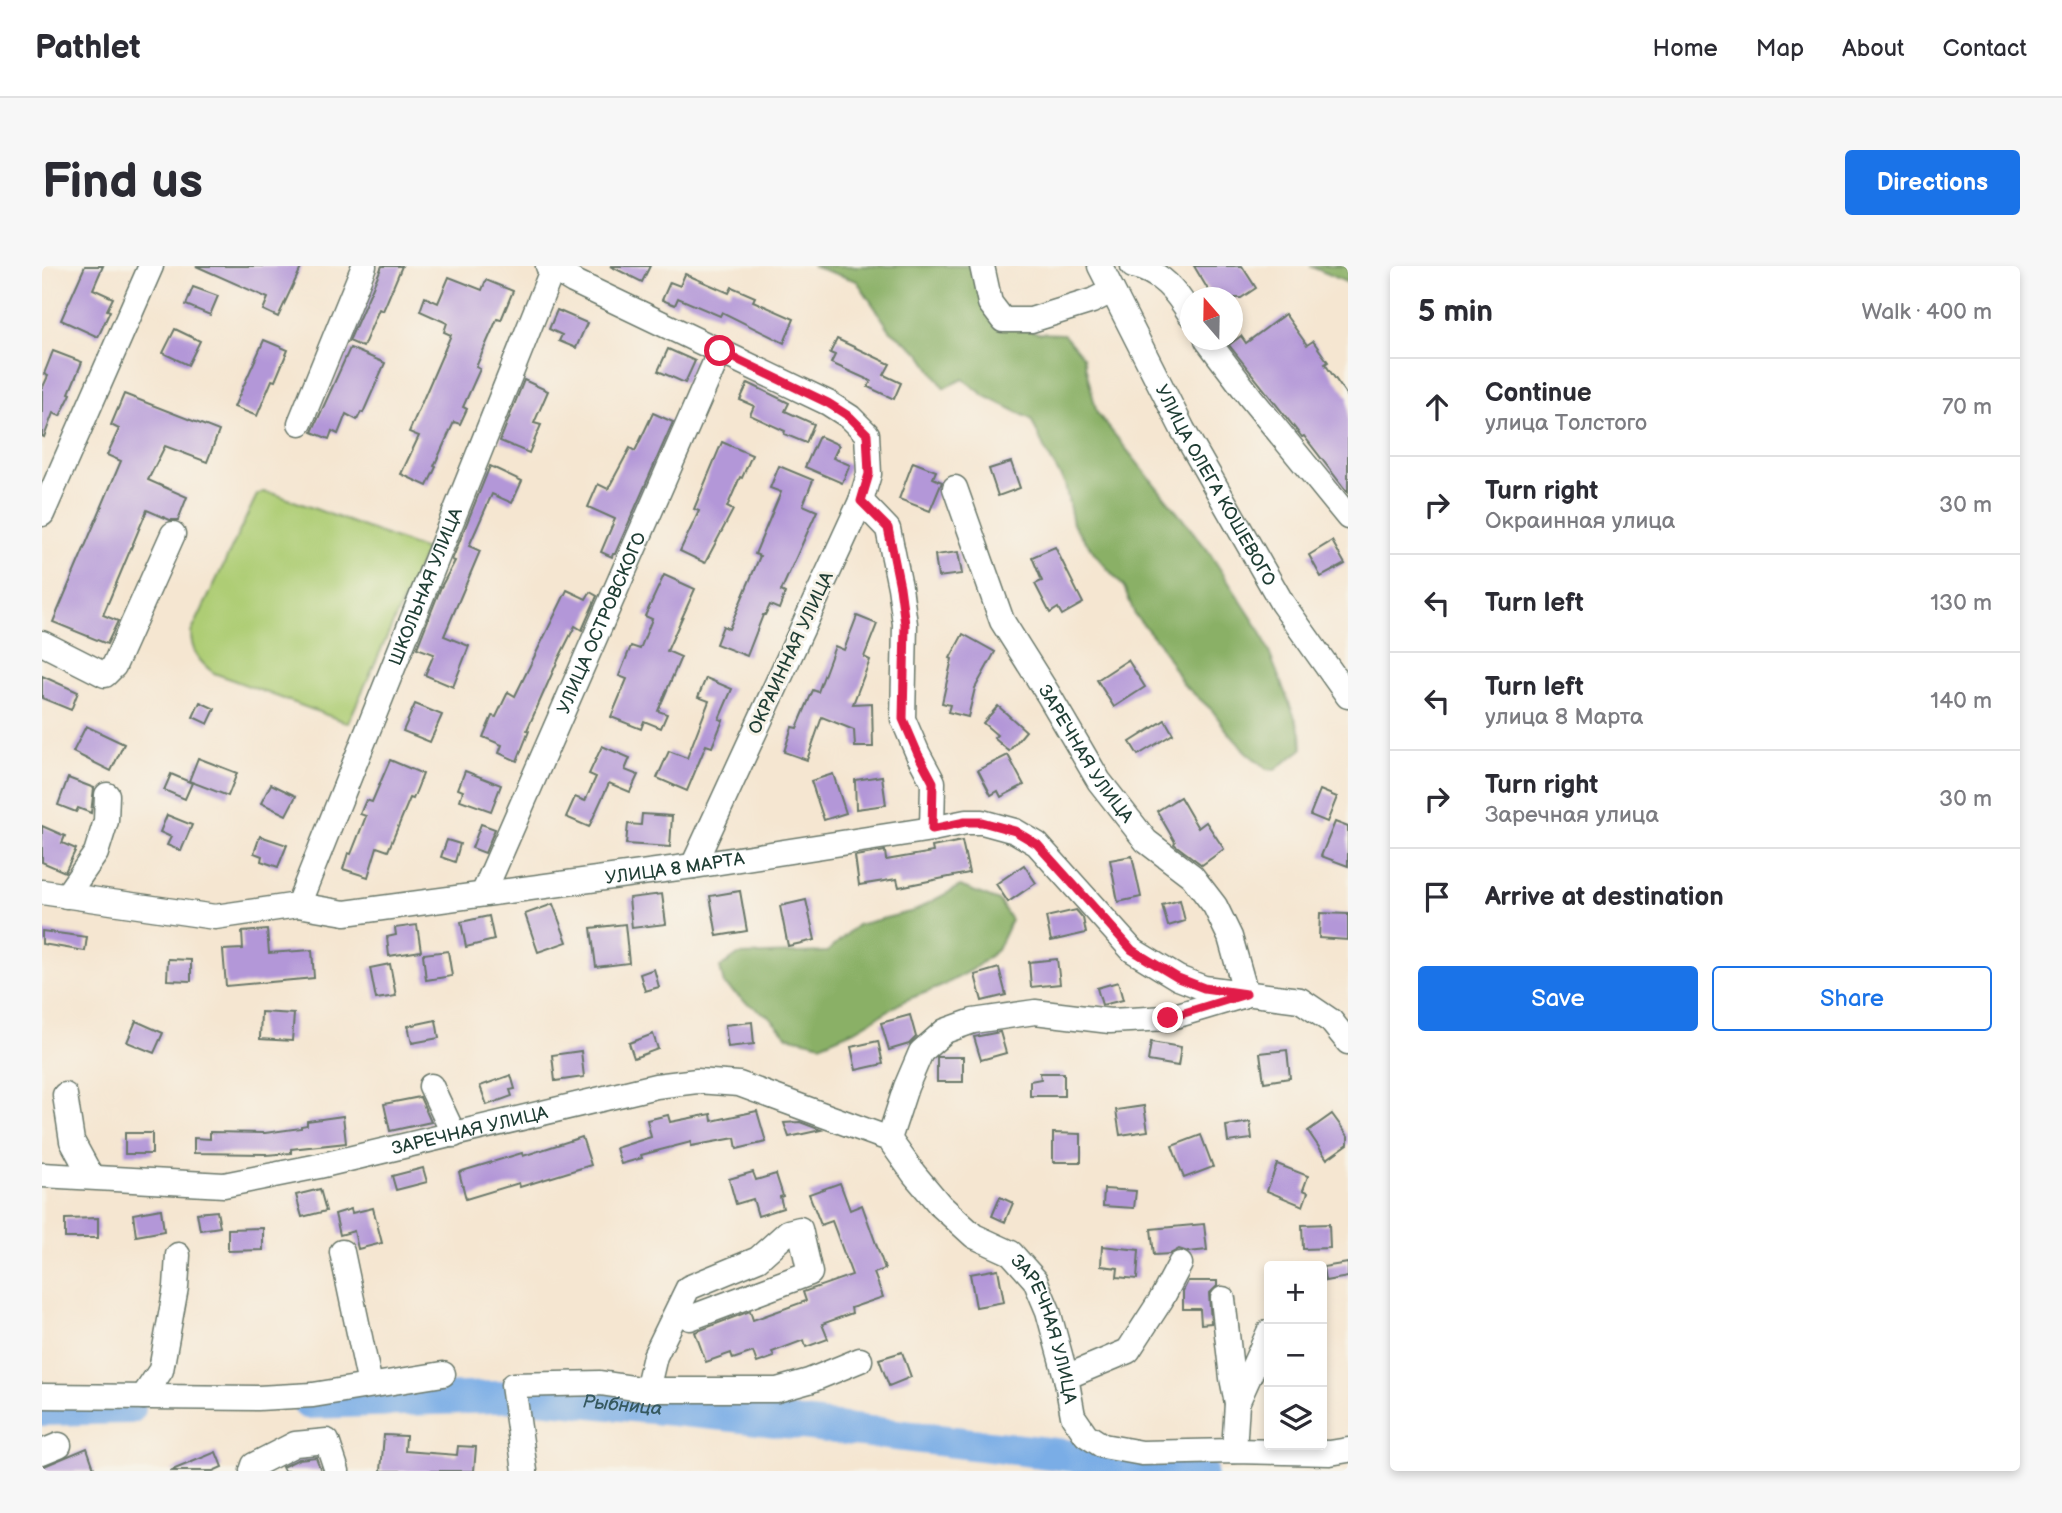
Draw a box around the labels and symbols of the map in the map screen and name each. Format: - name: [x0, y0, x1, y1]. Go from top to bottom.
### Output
- north arrow: [1180, 287, 1243, 350]
- route start: [704, 335, 735, 366]
- street label: УЛИЦА ОЛЕГА КОШЕВОГО: [1151, 381, 1280, 590]
- street label: ШКОЛЬНАЯ УЛИЦА: [385, 505, 466, 668]
- street label: УЛИЦА ОСТРОВСКОГО: [553, 529, 650, 717]
- street label: ОКРАИННАЯ УЛИЦА: [744, 569, 838, 737]
- street label: ЗАРЕЧНАЯ УЛИЦА: [1034, 681, 1138, 827]
- street label: УЛИЦА 8 МАРТА: [604, 848, 746, 888]
- route end: [1152, 1002, 1183, 1033]
- street label: ЗАРЕЧНАЯ УЛИЦА: [390, 1102, 550, 1159]
- street label: ЗАРЕЧНАЯ УЛИЦА: [1007, 1250, 1081, 1405]
- water label: Рыбница: [582, 1390, 663, 1420]

